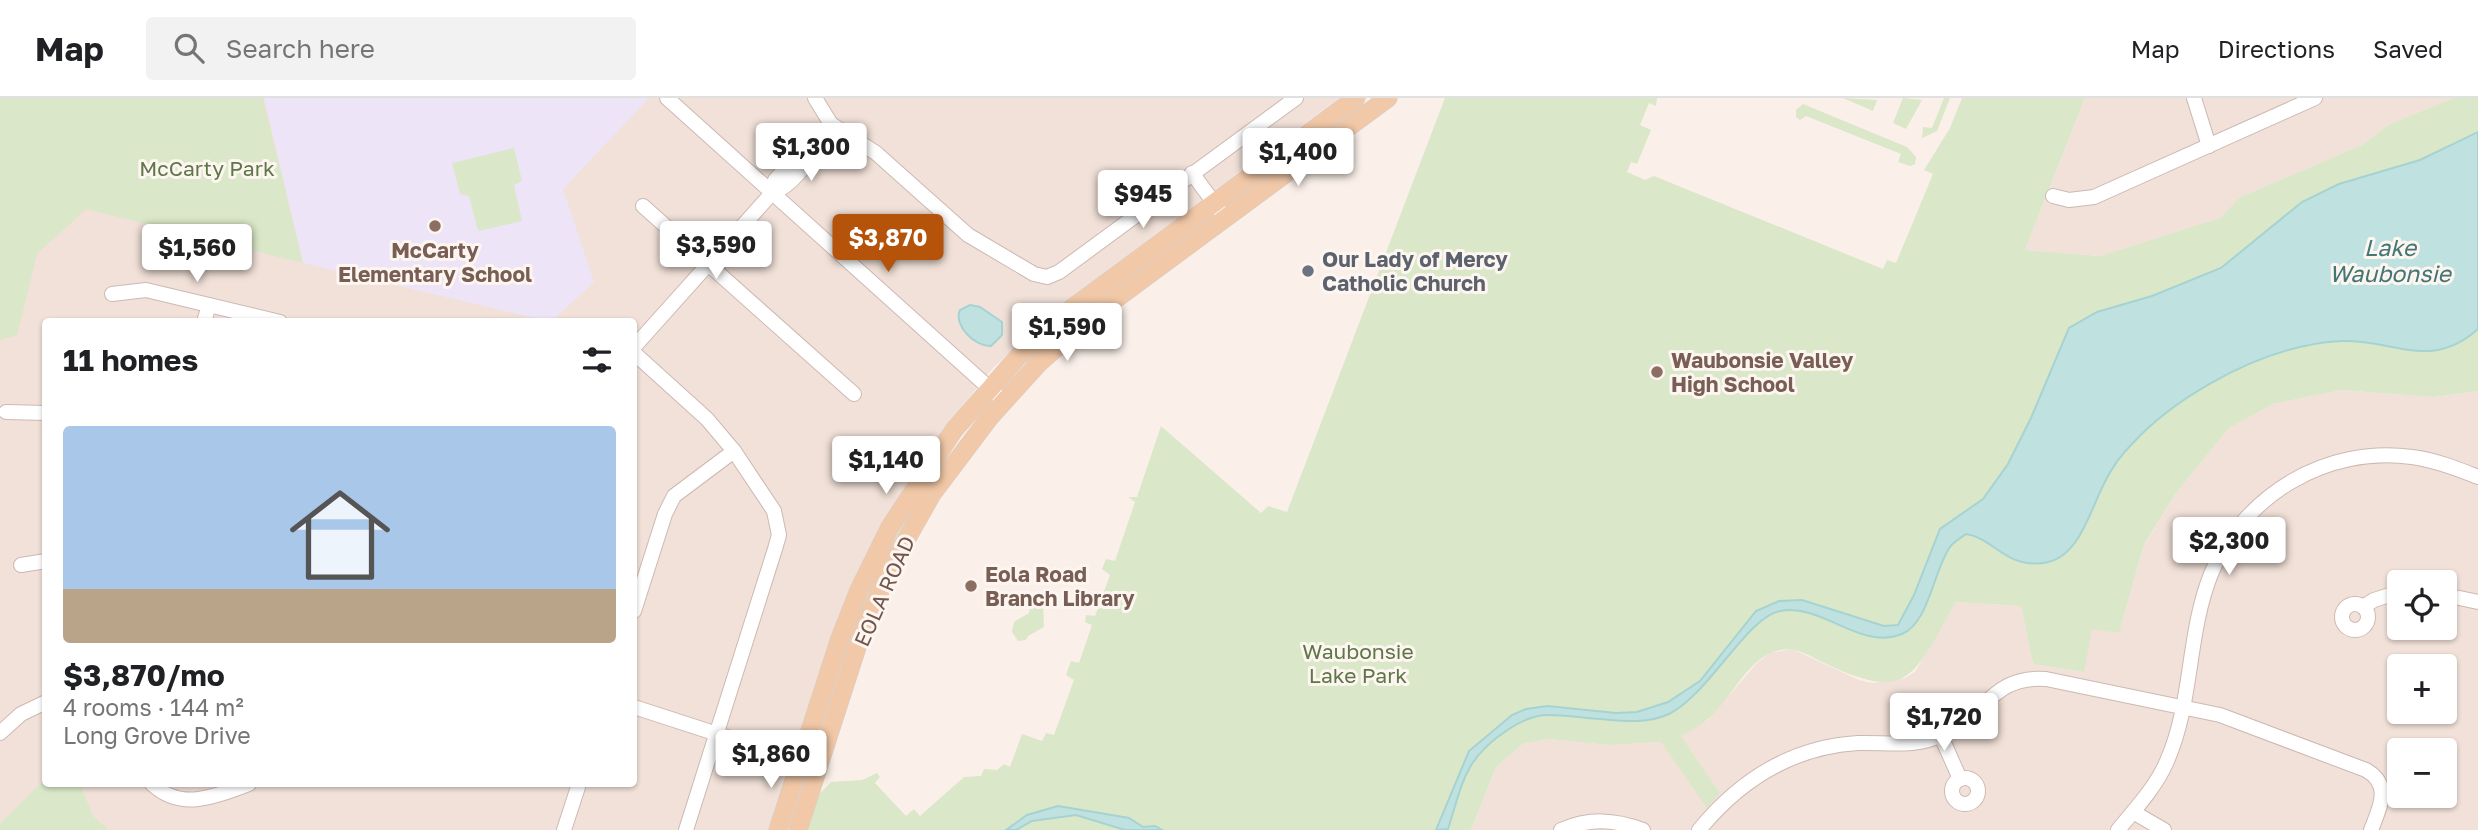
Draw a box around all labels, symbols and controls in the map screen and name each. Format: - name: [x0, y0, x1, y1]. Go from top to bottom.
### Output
- search box: [146, 17, 636, 80]
- text: Map: [35, 29, 104, 68]
- icon: search: [170, 29, 208, 67]
- text: Search here: [226, 33, 375, 64]
- text: Map: [2131, 34, 2180, 63]
- text: Directions: [2218, 34, 2335, 63]
- text: Saved: [2373, 34, 2443, 63]
- pin: $1,300: [754, 123, 868, 183]
- pin: $1,400: [1241, 129, 1355, 188]
- text: $1,300: [772, 132, 850, 160]
- text: $1,400: [1259, 137, 1337, 165]
- park label: McCarty Park: [139, 155, 275, 181]
- pin: $945: [1102, 170, 1184, 230]
- text: $945: [1114, 179, 1172, 207]
- pin: $3,870: [831, 214, 945, 274]
- marker: McCarty Elementary School: [427, 218, 443, 234]
- pin: $3,590: [659, 222, 773, 281]
- text: $3,870: [848, 223, 928, 251]
- pin: $1,560: [140, 225, 254, 284]
- text: $3,590: [676, 230, 756, 258]
- text: $1,560: [158, 233, 236, 261]
- water label: Lake Waubonsie: [2329, 233, 2453, 287]
- place label: McCarty Elementary School: [338, 237, 532, 287]
- place label: Our Lady of Mercy Catholic Church: [1322, 246, 1508, 296]
- marker: Our Lady of Mercy Catholic Church: [1300, 263, 1316, 279]
- pin: $1,590: [1010, 303, 1124, 363]
- text: $1,590: [1028, 312, 1106, 340]
- icon: filters: [578, 341, 616, 379]
- text: 11 homes: [63, 342, 198, 378]
- place label: Waubonsie Valley High School: [1671, 347, 1854, 397]
- marker: Waubonsie Valley High School: [1649, 364, 1665, 380]
- pin: $1,140: [829, 436, 943, 496]
- text: $1,140: [848, 445, 924, 473]
- icon: home: [277, 472, 403, 598]
- pin: $2,300: [2172, 518, 2286, 577]
- text: $2,300: [2189, 526, 2269, 554]
- street label: EOLA ROAD: [848, 532, 920, 650]
- place label: Eola Road Branch Library: [985, 561, 1135, 611]
- map controls: [2387, 570, 2457, 808]
- button: locate: [2387, 570, 2457, 640]
- marker: Eola Road Branch Library: [963, 578, 979, 594]
- park label: Waubonsie Lake Park: [1302, 638, 1414, 688]
- button: +: [2387, 654, 2457, 724]
- text: $3,870/mo: [63, 657, 225, 693]
- text: 4 rooms · 144 m²: [63, 693, 244, 721]
- pin: $1,720: [1887, 694, 2001, 753]
- text: $1,720: [1906, 702, 1982, 730]
- text: Long Grove Drive: [63, 721, 251, 749]
- pin: $1,860: [714, 730, 828, 790]
- button: −: [2387, 738, 2457, 808]
- text: $1,860: [732, 739, 810, 767]

